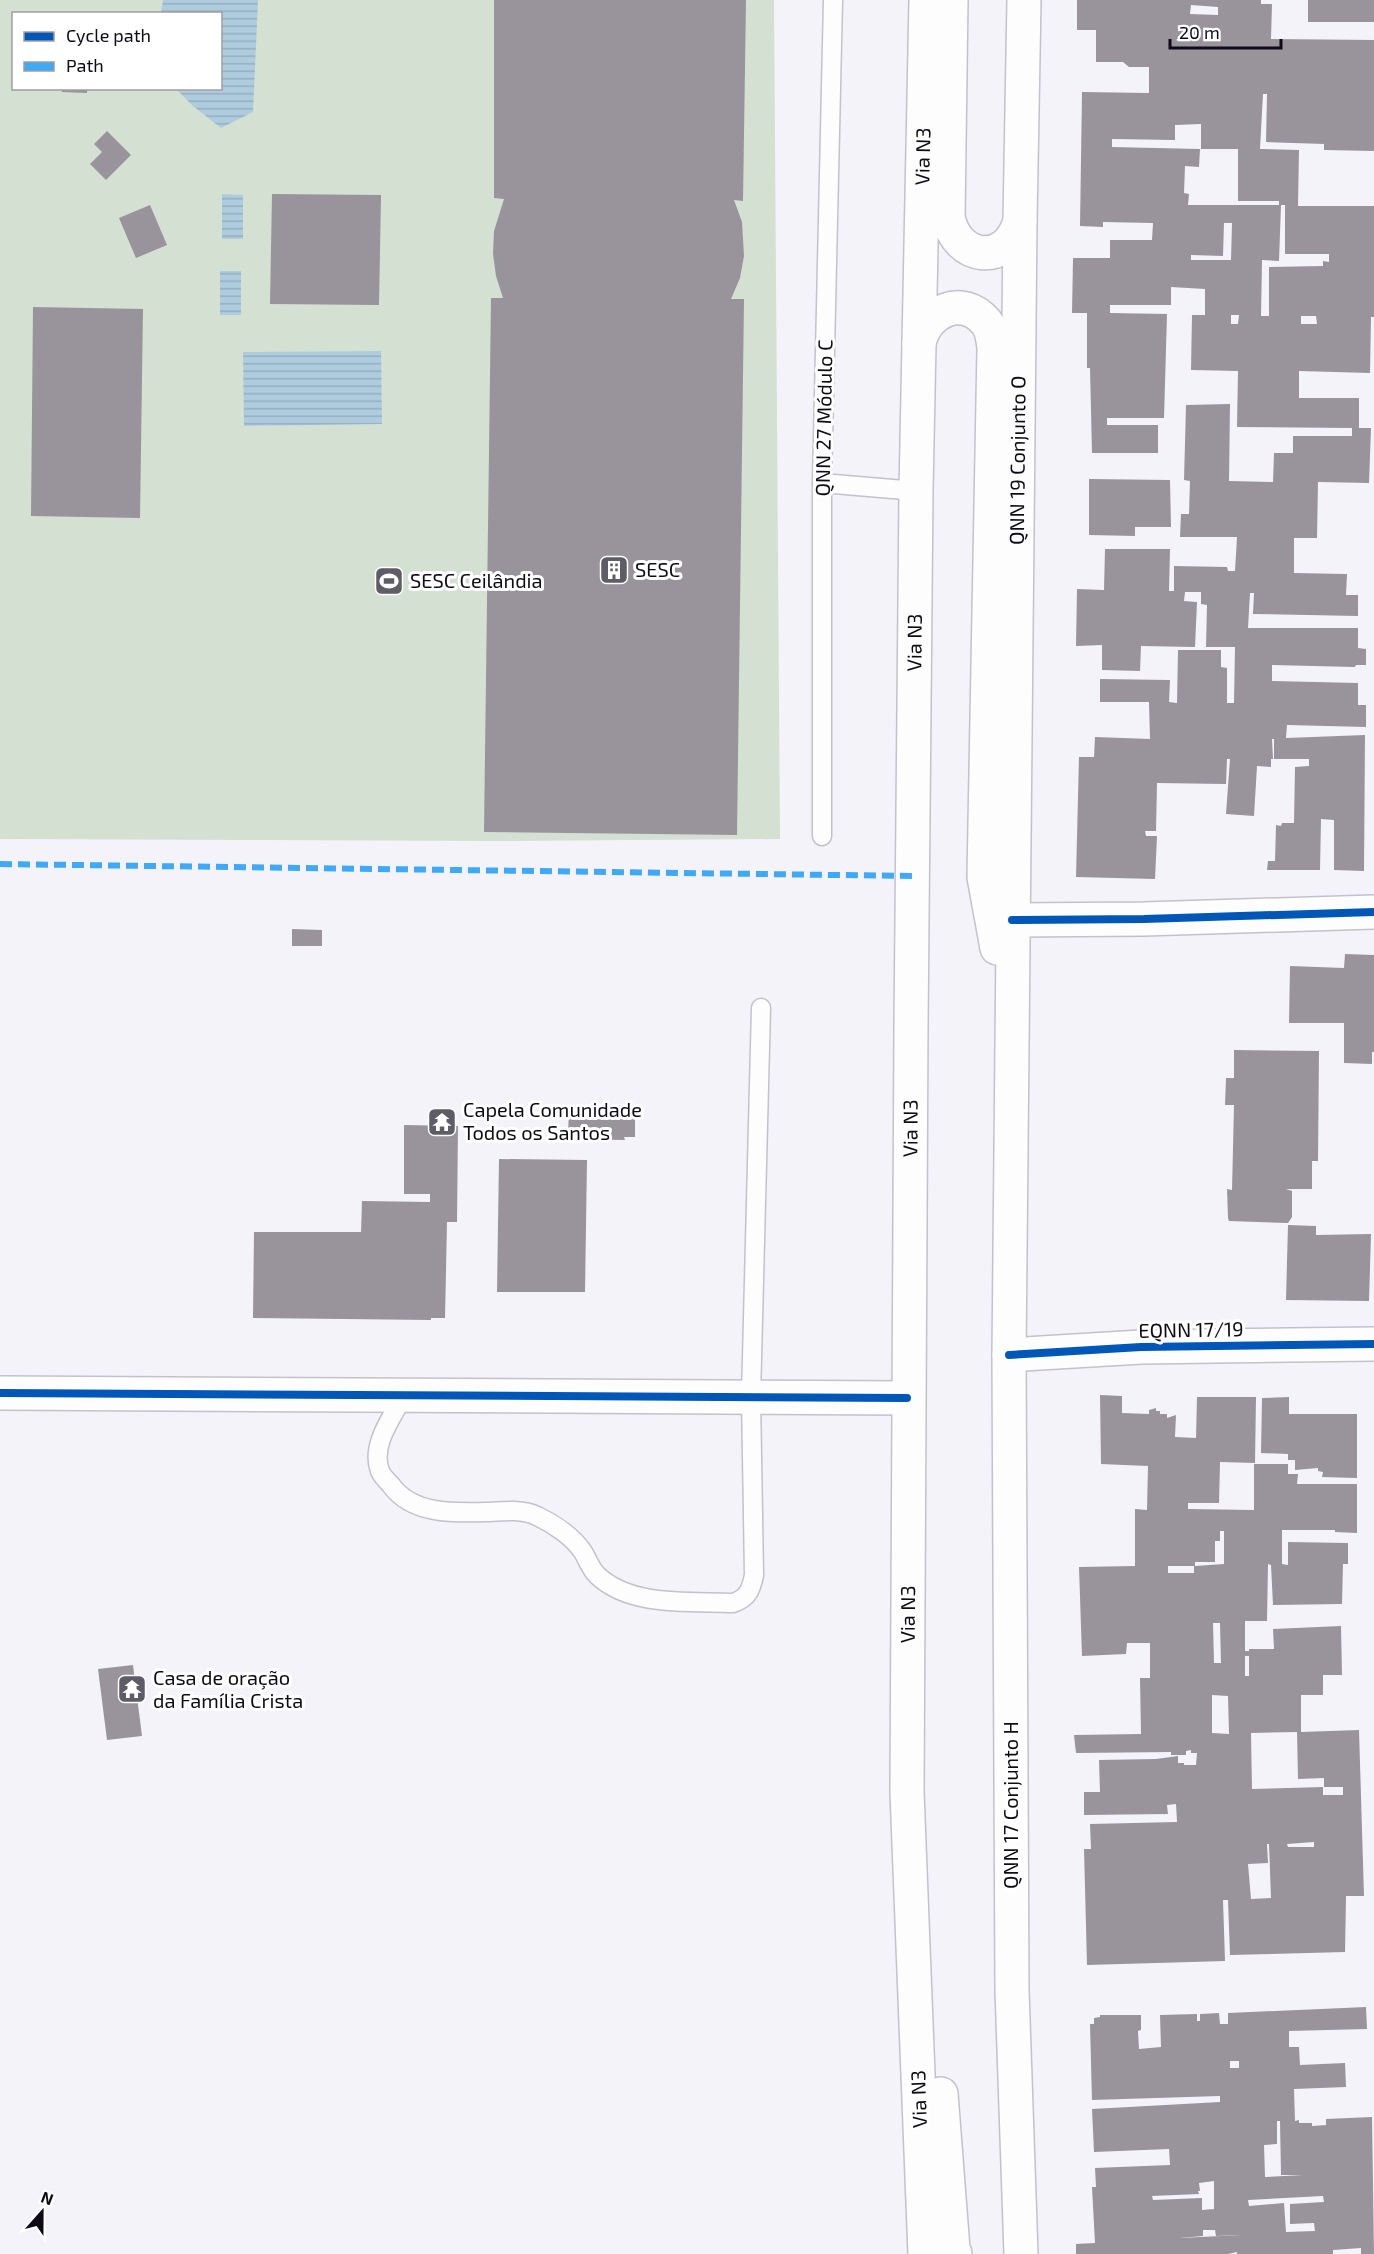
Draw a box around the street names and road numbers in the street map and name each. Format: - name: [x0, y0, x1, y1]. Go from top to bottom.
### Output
- street label: Via N3: [909, 127, 934, 186]
- street label: QNN 27 Módulo C: [810, 339, 836, 497]
- street label: QNN 19 Conjunto O: [1004, 375, 1030, 545]
- street label: Via N3: [901, 613, 926, 671]
- street label: Via N3: [897, 1099, 922, 1157]
- street label: EQNN 17/19: [1138, 1316, 1244, 1342]
- street label: Via N3: [895, 1585, 919, 1643]
- street label: QNN 17 Conjunto H: [998, 1721, 1022, 1889]
- street label: Via N3: [905, 2070, 931, 2128]

